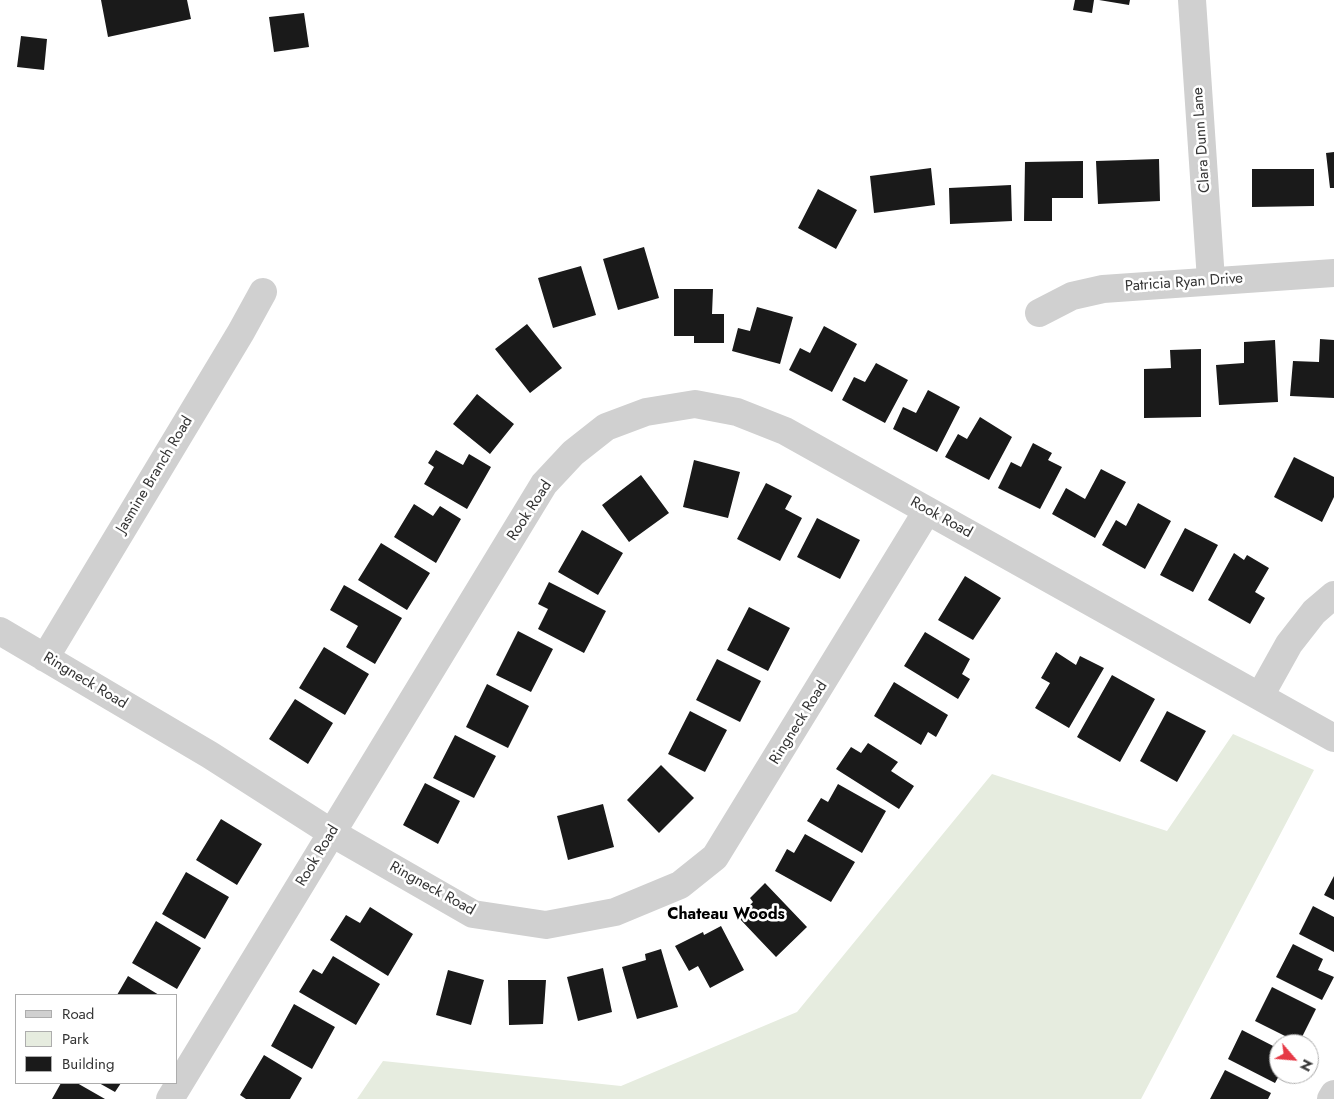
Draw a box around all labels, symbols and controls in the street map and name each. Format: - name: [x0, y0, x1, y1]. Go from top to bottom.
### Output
- street label: Clara Dunn Lane: [1189, 87, 1215, 193]
- street label: Patricia Ryan Drive: [1124, 270, 1244, 296]
- street label: Jasmine Branch Road: [113, 413, 197, 537]
- street label: Rook Road: [504, 477, 556, 545]
- street label: Rook Road: [907, 494, 975, 542]
- street label: Ringneck Road: [40, 649, 130, 713]
- street label: Ringneck Road: [766, 678, 832, 768]
- street label: Rook Road: [293, 822, 343, 890]
- street label: Ringneck Road: [386, 858, 478, 920]
- district label: Chateau Woods: [667, 905, 785, 925]
- legend: [15, 994, 178, 1084]
- text: Road: [62, 1003, 94, 1025]
- text: Park: [62, 1028, 89, 1050]
- north arrow: [1269, 1034, 1319, 1084]
- text: Building: [62, 1053, 114, 1075]
- text: N: [1295, 1056, 1318, 1075]

